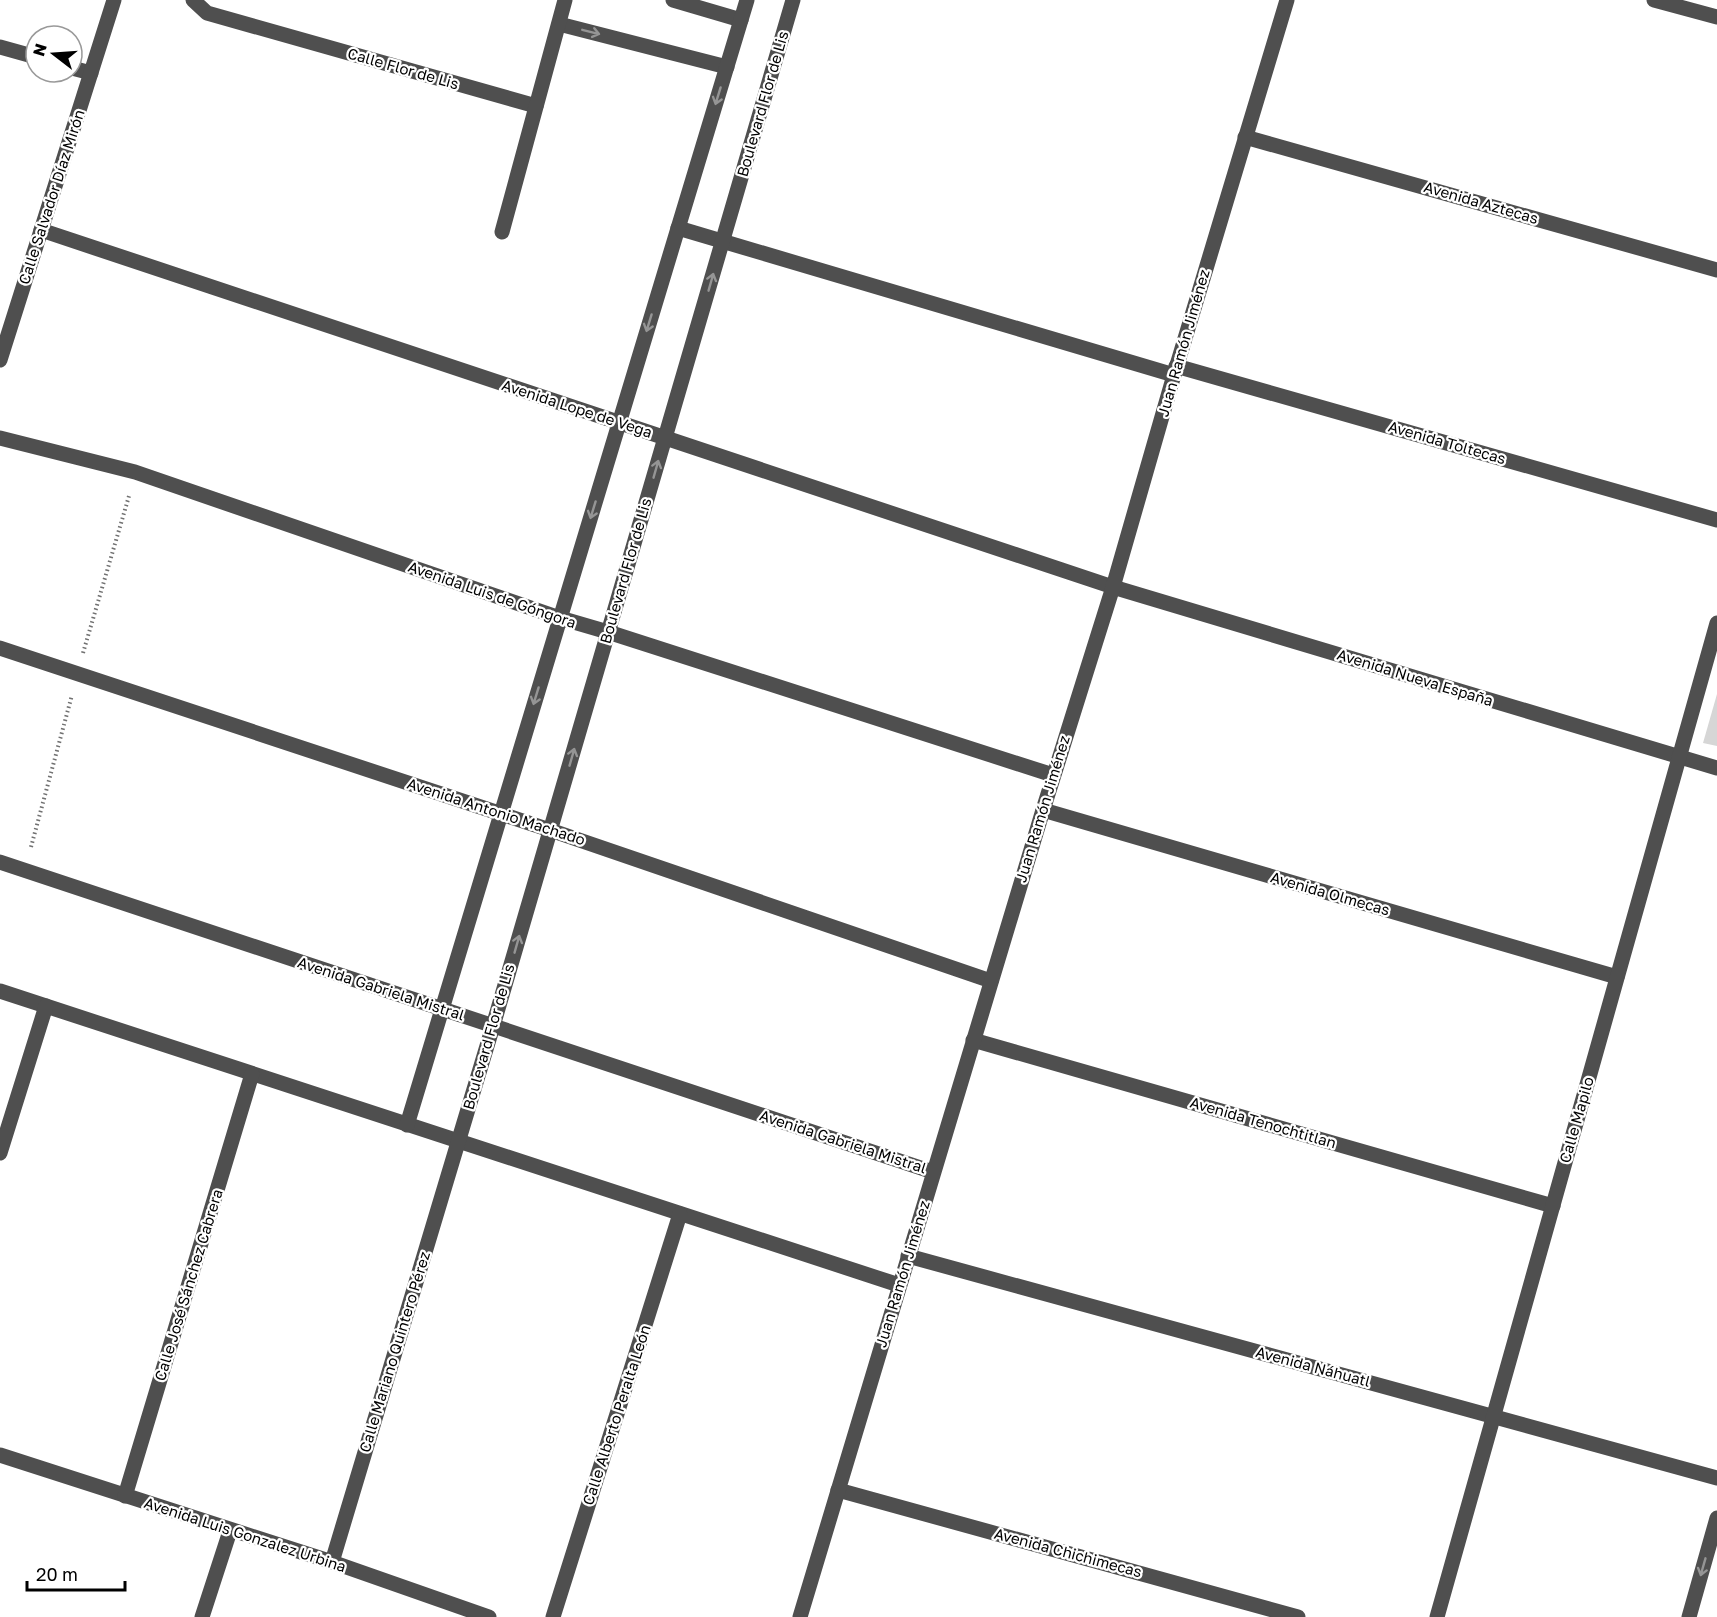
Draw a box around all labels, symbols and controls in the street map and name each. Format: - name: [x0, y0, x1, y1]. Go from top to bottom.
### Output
- north arrow: [24, 24, 84, 84]
- one-way arrow: [581, 27, 600, 39]
- street label: Boulevard Flor de Lis: [733, 29, 791, 179]
- text: N: [28, 41, 51, 58]
- street label: Calle Flor de Lis: [346, 44, 461, 93]
- one-way arrow: [712, 86, 723, 105]
- street label: Calle Salvador Díaz Mirón: [14, 107, 88, 286]
- street label: Avenida Aztecas: [1422, 177, 1541, 227]
- street label: Juan Ramón Jiménez: [1153, 267, 1213, 419]
- one-way arrow: [706, 273, 717, 292]
- one-way arrow: [643, 313, 654, 332]
- street label: Avenida Lope de Vega: [500, 375, 655, 441]
- street label: Avenida Toltecas: [1386, 417, 1508, 467]
- one-way arrow: [651, 460, 662, 479]
- street label: Boulevard Flor de Lis: [596, 496, 654, 646]
- one-way arrow: [587, 500, 598, 519]
- street label: Avenida Luis de Góngora: [406, 557, 579, 631]
- street label: Avenida Nueva España: [1335, 645, 1495, 709]
- one-way arrow: [530, 686, 541, 705]
- street label: Juan Ramón Jiménez: [1011, 733, 1073, 884]
- one-way arrow: [567, 748, 578, 767]
- street label: Avenida Antonio Machado: [405, 774, 588, 848]
- street label: Avenida Olmecas: [1269, 867, 1392, 919]
- one-way arrow: [512, 935, 523, 954]
- street label: Avenida Gabriela Mistral: [296, 953, 467, 1024]
- street label: Boulevard Flor de Lis: [459, 962, 517, 1112]
- street label: Calle Mapilo: [1555, 1075, 1597, 1165]
- street label: Avenida Tenochtitlan: [1188, 1093, 1338, 1152]
- street label: Avenida Gabriela Mistral: [758, 1106, 929, 1177]
- street label: Calle José Sánchez Cabrera: [150, 1187, 226, 1383]
- street label: Juan Ramón Jiménez: [871, 1198, 933, 1349]
- street label: Calle Mariano Quintero Pérez: [355, 1249, 433, 1454]
- street label: Calle Alberto Peralta León: [578, 1322, 654, 1507]
- street label: Avenida Náhuatl: [1254, 1342, 1373, 1390]
- street label: Avenida Luis Gonzalez Urbina: [142, 1493, 348, 1575]
- street label: Avenida Chichimecas: [992, 1524, 1144, 1580]
- scale bar: [27, 1554, 124, 1592]
- one-way arrow: [1697, 1558, 1708, 1577]
- text: 20 m: [36, 1563, 78, 1585]

